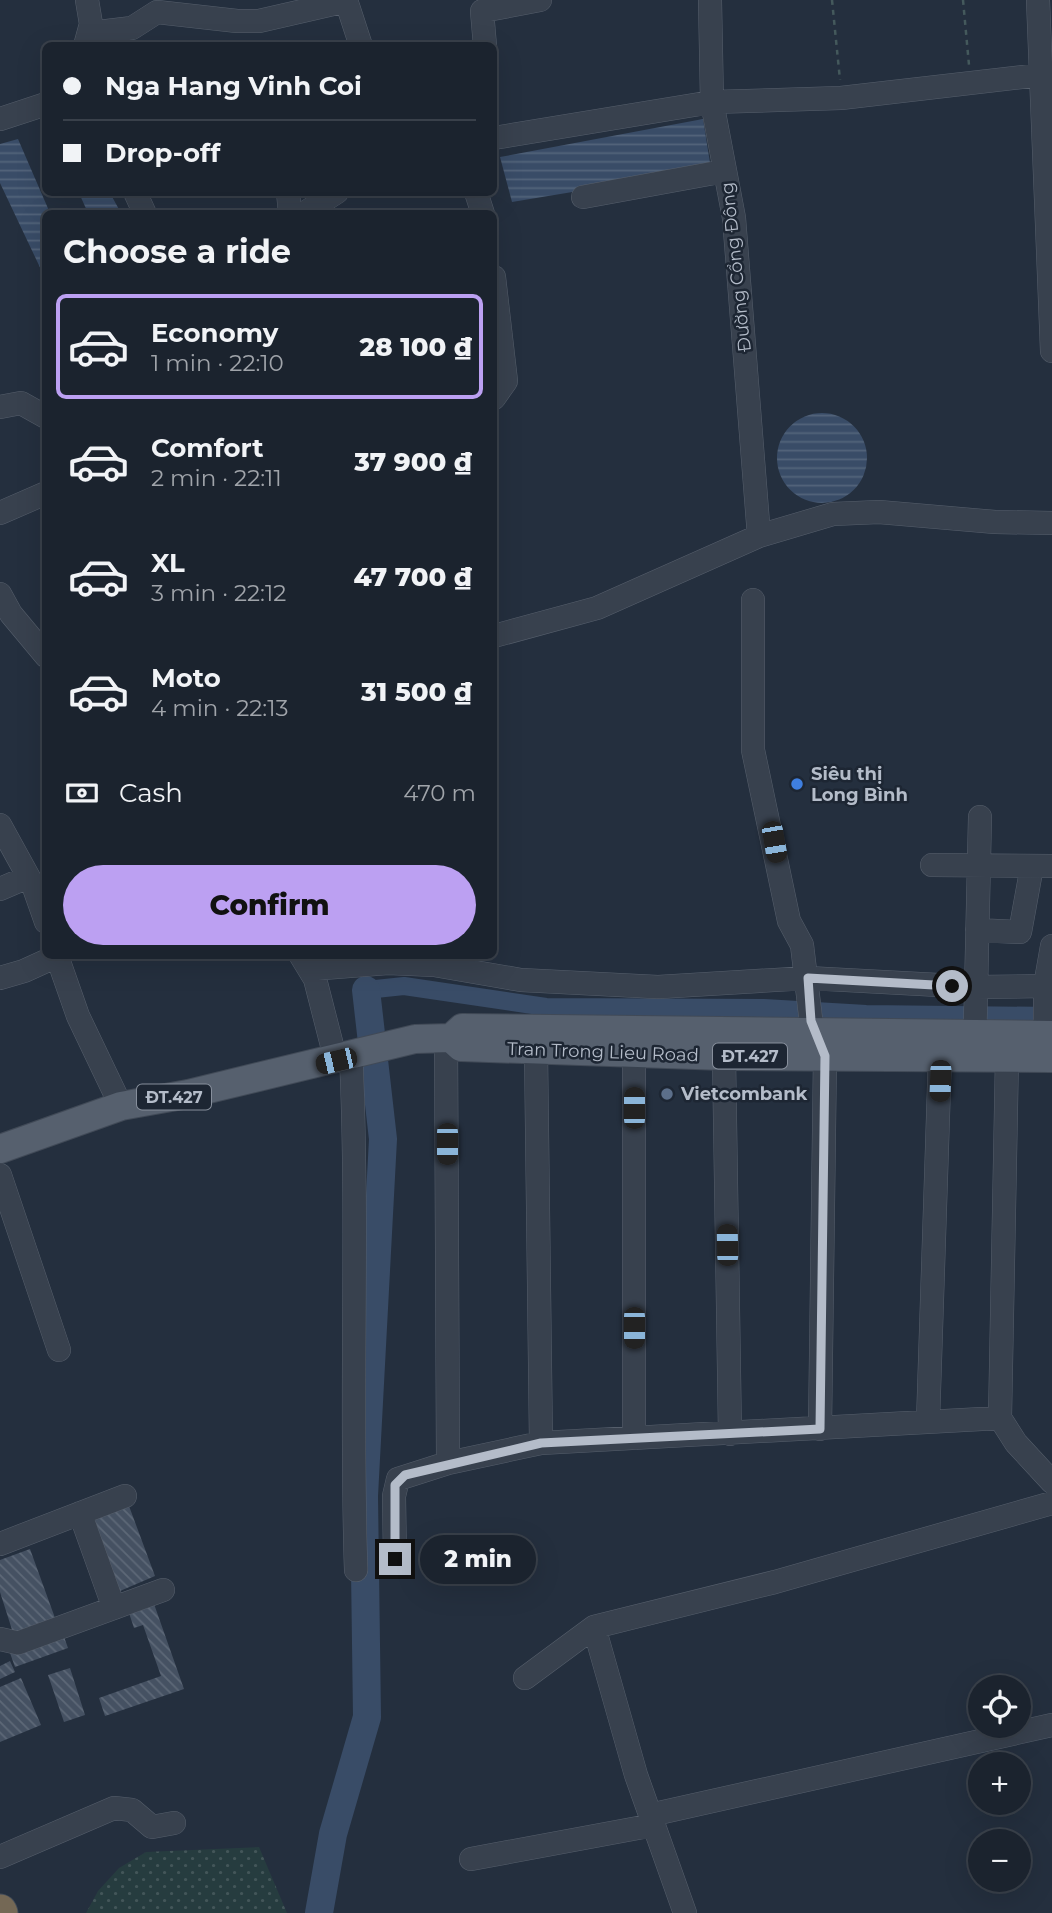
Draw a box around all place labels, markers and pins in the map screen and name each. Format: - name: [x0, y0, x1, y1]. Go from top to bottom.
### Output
- place label: Siêu thị Long Bình: [811, 763, 908, 806]
- marker: Siêu thị Long Bình: [789, 776, 805, 792]
- place label: Vietcombank: [680, 1083, 808, 1105]
- marker: Vietcombank: [659, 1086, 675, 1102]

